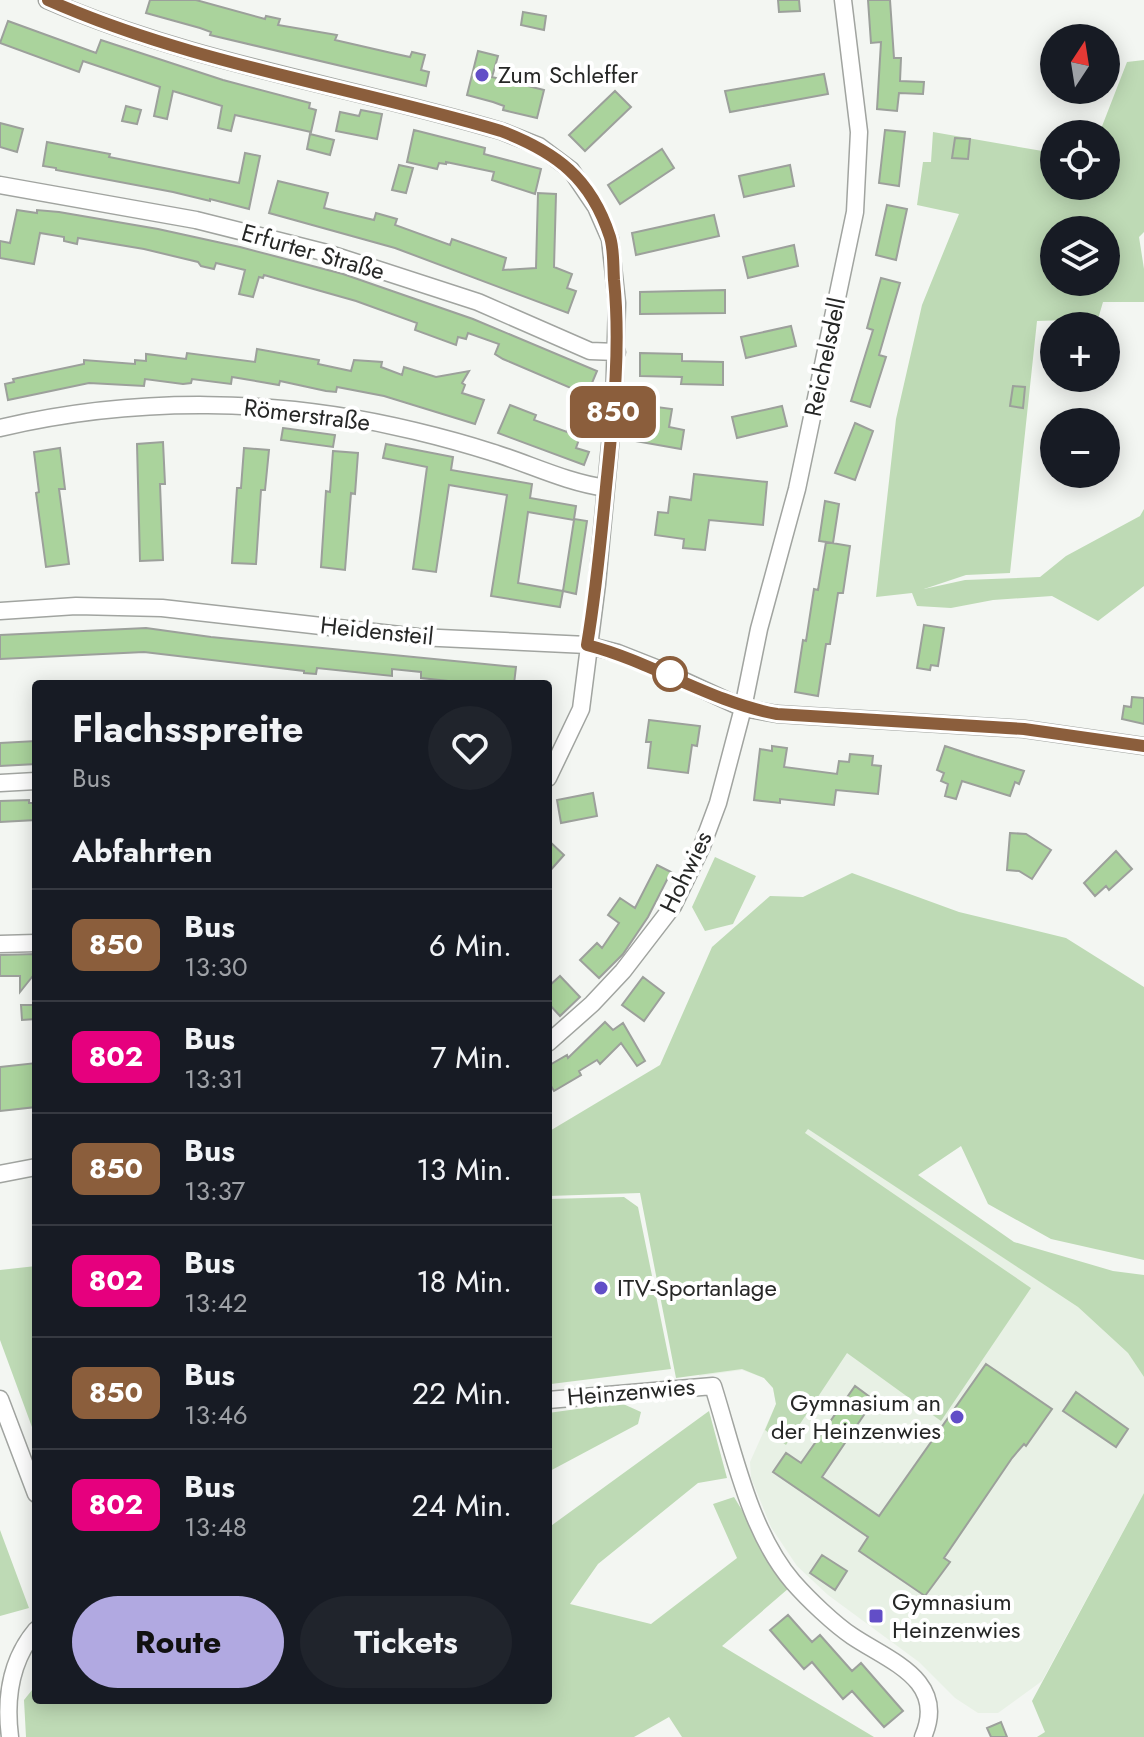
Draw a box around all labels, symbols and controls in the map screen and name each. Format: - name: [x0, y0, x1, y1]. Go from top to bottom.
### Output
- north arrow: [1040, 24, 1120, 104]
- map controls: [1040, 24, 1120, 488]
- place label: Zum Schleffer: [498, 57, 639, 92]
- marker: Zum Schleffer: [473, 66, 491, 84]
- button: locate: [1040, 120, 1120, 200]
- street label: Erfurter Straße: [238, 214, 389, 289]
- button: layers: [1040, 216, 1120, 296]
- street label: Reichelsdell: [795, 294, 854, 420]
- button: +: [1040, 312, 1120, 392]
- line badge: 850: [567, 386, 659, 438]
- street label: Römerstraße: [242, 389, 372, 440]
- text: 850: [586, 391, 640, 432]
- button: −: [1040, 408, 1120, 488]
- street label: Heidensteil: [319, 607, 436, 654]
- unlabelled marker: [653, 657, 687, 691]
- text: Flachsspreite: [72, 701, 303, 756]
- button: heart: [428, 706, 512, 790]
- text: Bus: [72, 759, 111, 797]
- street label: Hohwies: [651, 825, 720, 919]
- text: Abfahrten: [72, 830, 212, 873]
- text: Bus: [184, 905, 235, 948]
- text: 850: [89, 924, 143, 965]
- text: 6 Min.: [429, 924, 512, 967]
- text: 13:30: [184, 948, 248, 986]
- text: Bus: [184, 1017, 235, 1060]
- text: 802: [89, 1036, 143, 1077]
- text: 7 Min.: [430, 1036, 512, 1079]
- text: 13:31: [184, 1060, 244, 1098]
- text: Bus: [184, 1129, 235, 1172]
- text: 850: [89, 1148, 143, 1189]
- text: 13 Min.: [416, 1148, 512, 1191]
- text: 13:37: [184, 1172, 245, 1210]
- text: Bus: [184, 1241, 235, 1284]
- text: 802: [89, 1260, 143, 1301]
- text: 18 Min.: [416, 1260, 512, 1303]
- place label: ITV-Sportanlage: [617, 1270, 777, 1305]
- marker: ITV-Sportanlage: [592, 1279, 610, 1297]
- text: 13:42: [184, 1284, 248, 1322]
- text: Bus: [184, 1353, 235, 1396]
- street label: Heinzenwies: [565, 1368, 696, 1415]
- text: 850: [89, 1372, 143, 1413]
- text: 22 Min.: [412, 1372, 512, 1415]
- place label: Gymnasium an der Heinzenwies: [771, 1385, 941, 1448]
- text: 13:46: [184, 1396, 248, 1434]
- marker: Gymnasium an der Heinzenwies: [948, 1408, 966, 1426]
- text: Bus: [184, 1465, 235, 1508]
- text: 802: [89, 1484, 143, 1525]
- text: 24 Min.: [412, 1484, 512, 1527]
- text: 13:48: [184, 1508, 247, 1546]
- place label: Gymnasium Heinzenwies: [892, 1584, 1020, 1647]
- button: Route: [72, 1596, 284, 1688]
- button: Tickets: [300, 1596, 512, 1688]
- marker: Gymnasium Heinzenwies: [867, 1607, 885, 1625]

